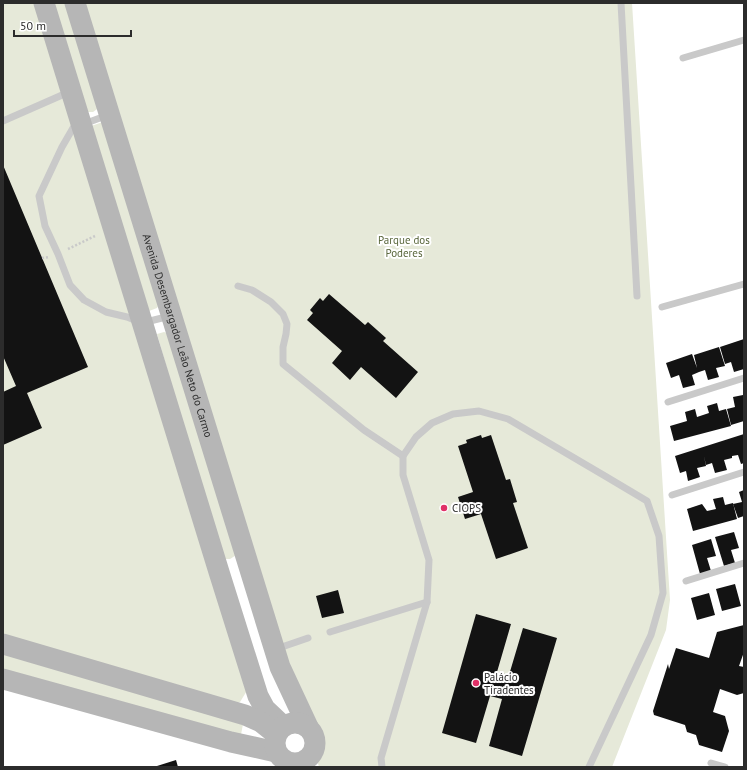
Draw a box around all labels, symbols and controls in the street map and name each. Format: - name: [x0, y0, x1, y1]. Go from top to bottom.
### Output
- scale bar: [14, 12, 131, 38]
- text: 50 m: [20, 18, 46, 33]
- street label: Avenida Desembargador Leão Neto do Carmo: [140, 232, 216, 439]
- park label: Parque dos Poderes: [378, 233, 430, 260]
- place label: CIOPS: [452, 501, 481, 515]
- marker: CIOPS: [439, 503, 449, 513]
- place label: Palácio Tiradentes: [484, 670, 534, 697]
- marker: Palácio Tiradentes: [471, 678, 481, 688]

